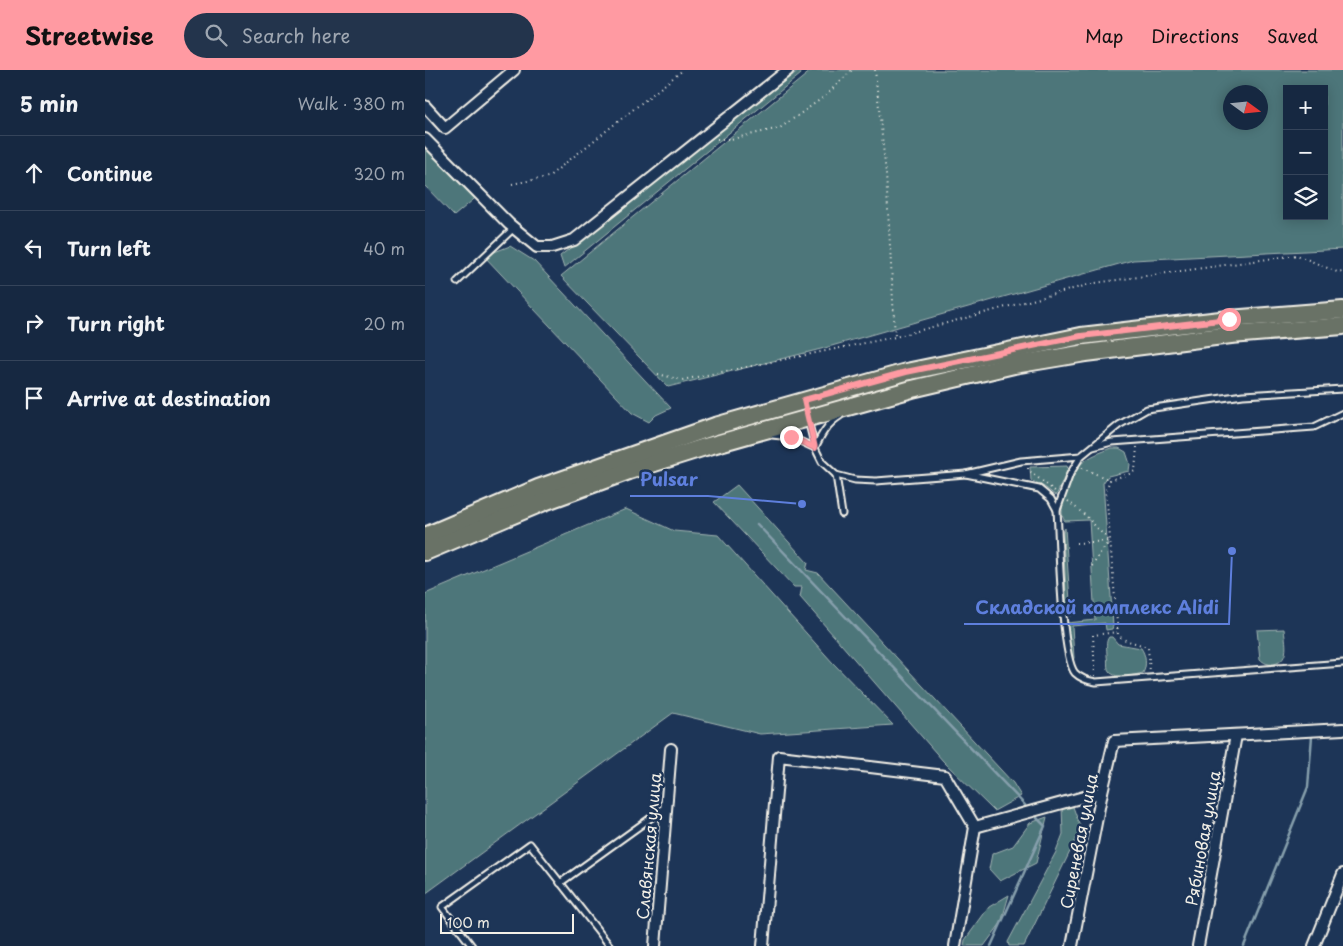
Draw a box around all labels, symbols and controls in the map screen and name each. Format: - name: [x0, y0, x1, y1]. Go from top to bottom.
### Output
- search box: [184, 13, 534, 58]
- text: Streetwise: [25, 17, 154, 53]
- icon: search: [202, 21, 230, 49]
- text: Search here: [242, 21, 350, 49]
- text: Map: [1085, 22, 1123, 49]
- text: Directions: [1151, 22, 1239, 49]
- text: Saved: [1267, 22, 1318, 49]
- north arrow: [1223, 85, 1268, 130]
- map controls: [1283, 85, 1328, 220]
- button: +: [1283, 85, 1328, 130]
- text: 5 min: [20, 87, 78, 119]
- text: Walk · 380 m: [298, 91, 405, 115]
- button: −: [1283, 130, 1328, 175]
- icon: ahead: [20, 159, 48, 187]
- text: Continue: [67, 159, 153, 187]
- text: 320 m: [354, 161, 405, 185]
- button: layers: [1283, 175, 1328, 220]
- icon: left: [20, 234, 48, 262]
- text: Turn left: [67, 234, 151, 262]
- text: 40 m: [363, 236, 405, 260]
- route start: [1218, 308, 1241, 331]
- icon: right: [20, 309, 48, 337]
- text: Turn right: [67, 309, 165, 337]
- text: 20 m: [364, 311, 405, 335]
- icon: arrive: [20, 384, 48, 412]
- text: Arrive at destination: [67, 384, 271, 412]
- route end: [780, 426, 803, 449]
- callout: Pulsar: [630, 463, 708, 496]
- text: Pulsar: [640, 465, 699, 492]
- callout: Складской комплекс Alidi: [964, 591, 1229, 624]
- text: Складской комплекс Alidi: [975, 593, 1219, 620]
- street label: Рябиновая улица: [1178, 769, 1226, 907]
- street label: Сиреневая улица: [1053, 771, 1103, 911]
- street label: Славянская улица: [630, 772, 666, 920]
- scale bar: [440, 911, 574, 934]
- text: 100 m: [447, 912, 490, 933]

